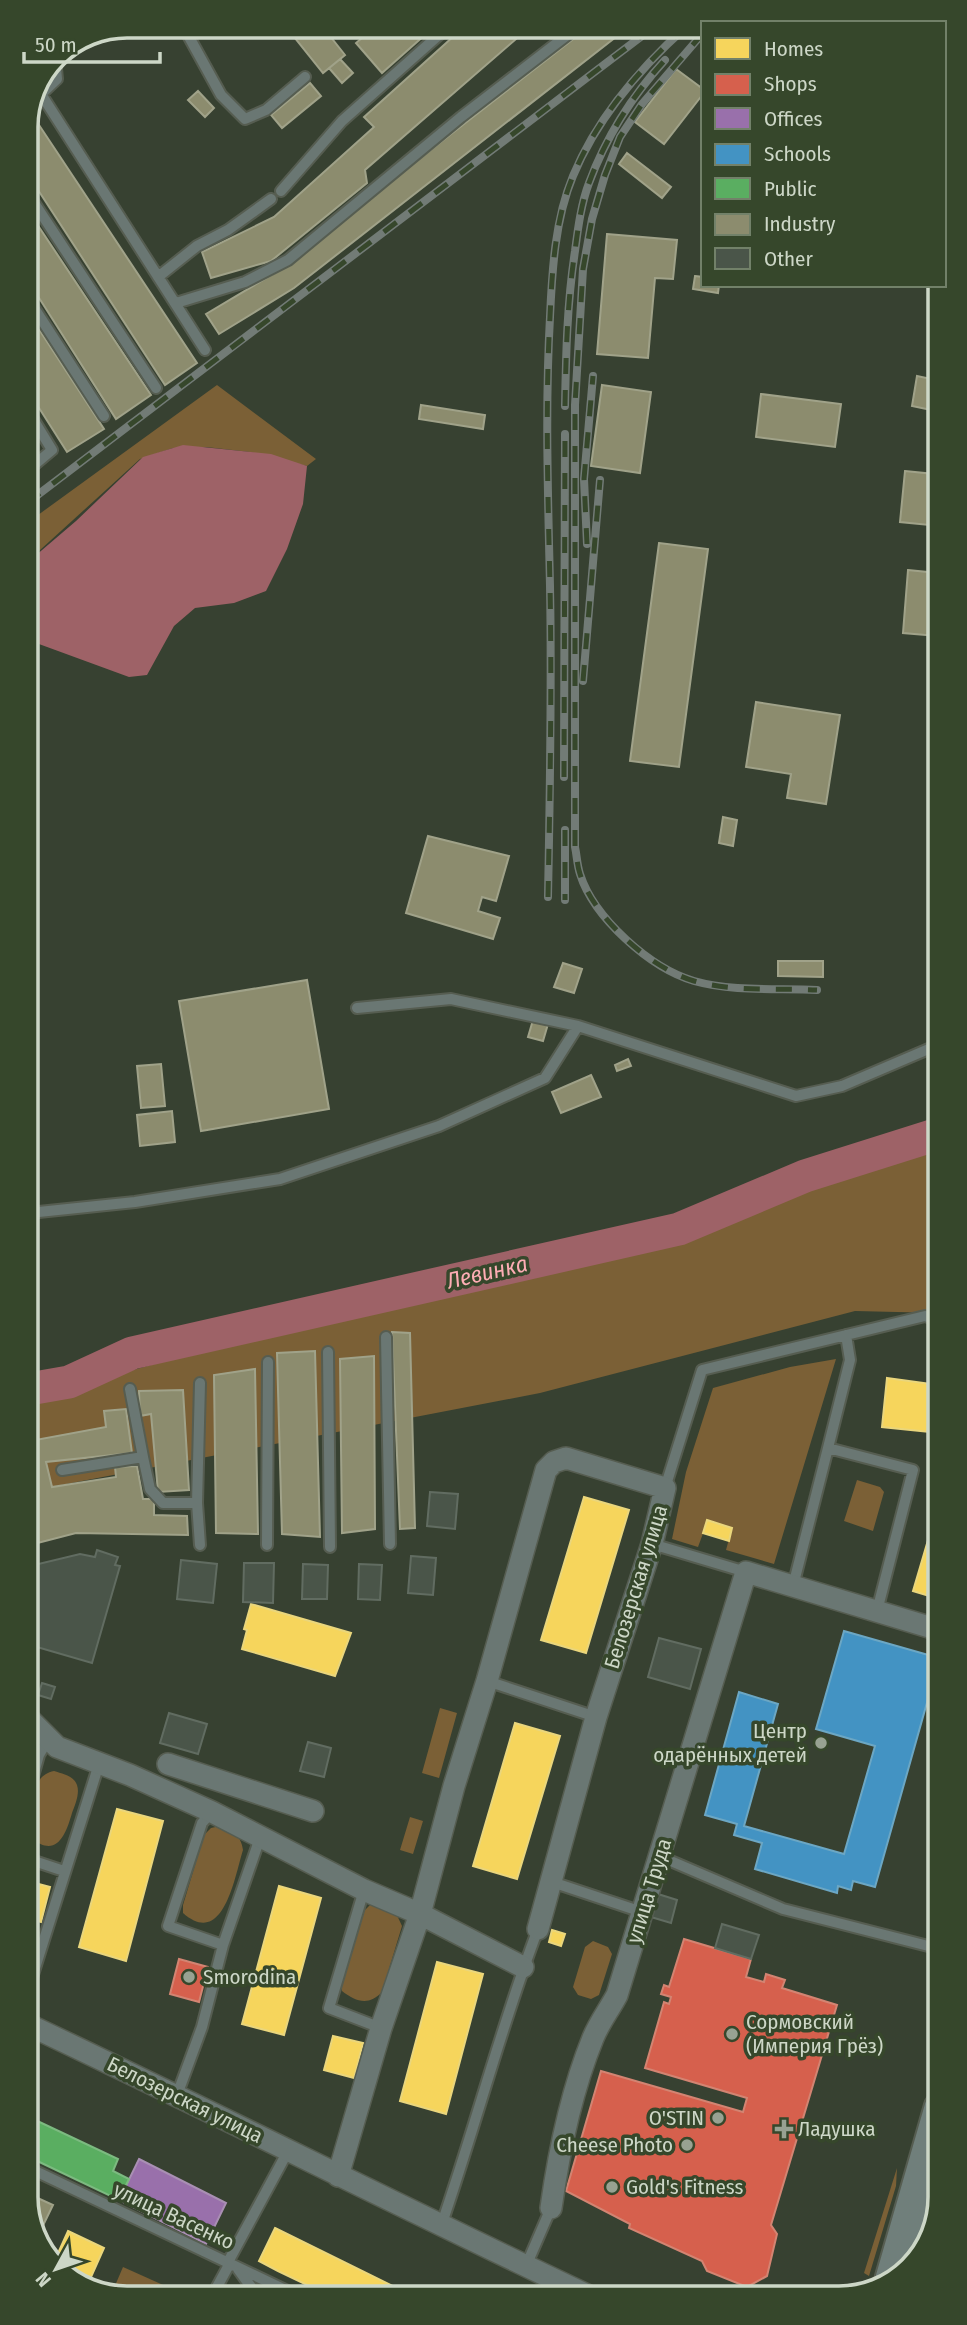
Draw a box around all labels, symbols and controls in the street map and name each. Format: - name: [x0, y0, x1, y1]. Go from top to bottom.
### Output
- scale bar: [24, 21, 161, 65]
- legend: [701, 21, 946, 287]
- text: 50 m: [35, 32, 77, 58]
- text: Homes: [764, 36, 823, 62]
- text: Shops: [764, 71, 817, 97]
- text: Offices: [764, 106, 823, 132]
- text: Schools: [764, 141, 831, 167]
- text: Public: [764, 176, 816, 202]
- text: Industry: [764, 211, 836, 237]
- text: Other: [764, 246, 813, 272]
- water label: Левинка: [443, 1249, 530, 1295]
- street label: Белозерская улица: [599, 1502, 673, 1672]
- place label: Центр одарённых детей: [653, 1718, 807, 1768]
- marker: Центр одарённых детей: [813, 1735, 829, 1751]
- street label: улица Труда: [621, 1835, 677, 1947]
- place label: Smorodina: [203, 1964, 296, 1990]
- marker: Smorodina: [181, 1969, 197, 1985]
- place label: Сормовский (Империя Грёз): [746, 2009, 883, 2059]
- marker: Сормовский (Империя Грёз): [724, 2026, 740, 2042]
- street label: Белозерская улица: [103, 2051, 267, 2149]
- place label: O'STIN: [649, 2105, 704, 2131]
- marker: O'STIN: [710, 2110, 726, 2126]
- place label: Ладушка: [798, 2116, 875, 2142]
- marker: Ладушка: [776, 2121, 792, 2137]
- place label: Cheese Photo: [556, 2132, 673, 2158]
- marker: Cheese Photo: [679, 2137, 695, 2153]
- place label: Gold's Fitness: [626, 2174, 744, 2200]
- street label: улица Васенко: [110, 2177, 238, 2255]
- marker: Gold's Fitness: [604, 2179, 620, 2195]
- north arrow: [21, 2234, 91, 2304]
- text: N: [31, 2268, 56, 2291]

